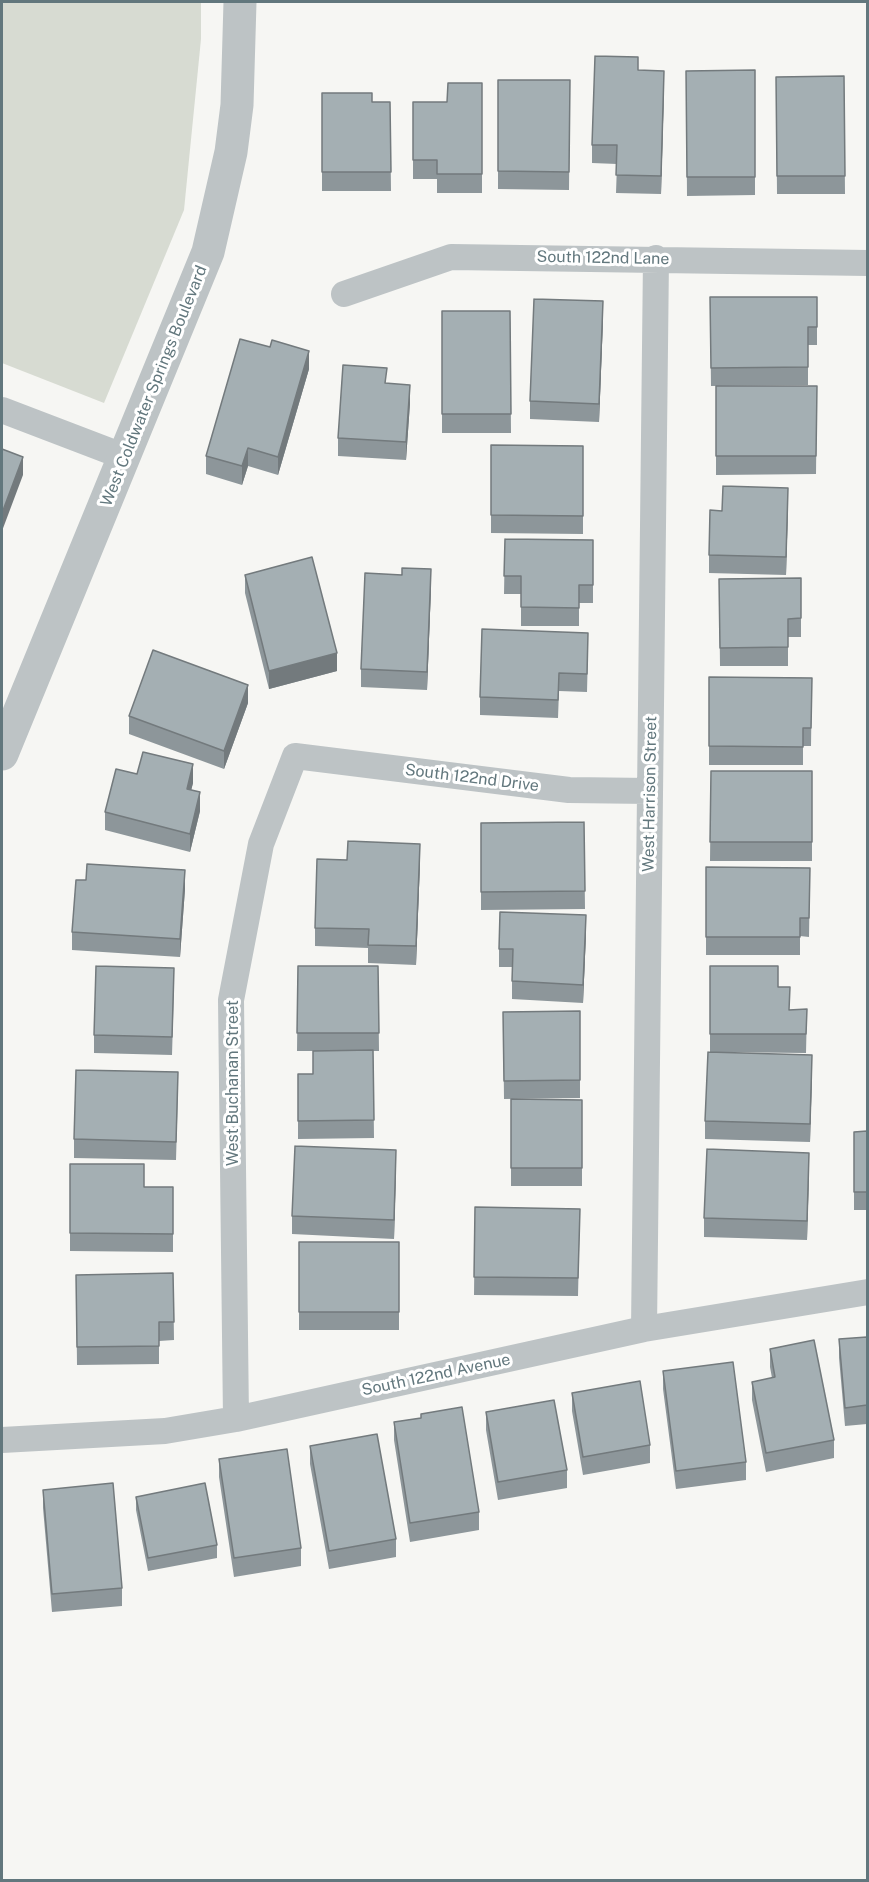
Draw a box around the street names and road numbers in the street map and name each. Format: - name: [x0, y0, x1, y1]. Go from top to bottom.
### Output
- street label: South 122nd Lane: [536, 247, 670, 269]
- street label: West Coldwater Springs Boulevard: [97, 263, 211, 509]
- street label: West Harrison Street: [639, 716, 661, 872]
- street label: South 122nd Drive: [404, 760, 540, 796]
- street label: West Buchanan Street: [223, 1000, 243, 1166]
- street label: South 122nd Avenue: [360, 1350, 512, 1400]

